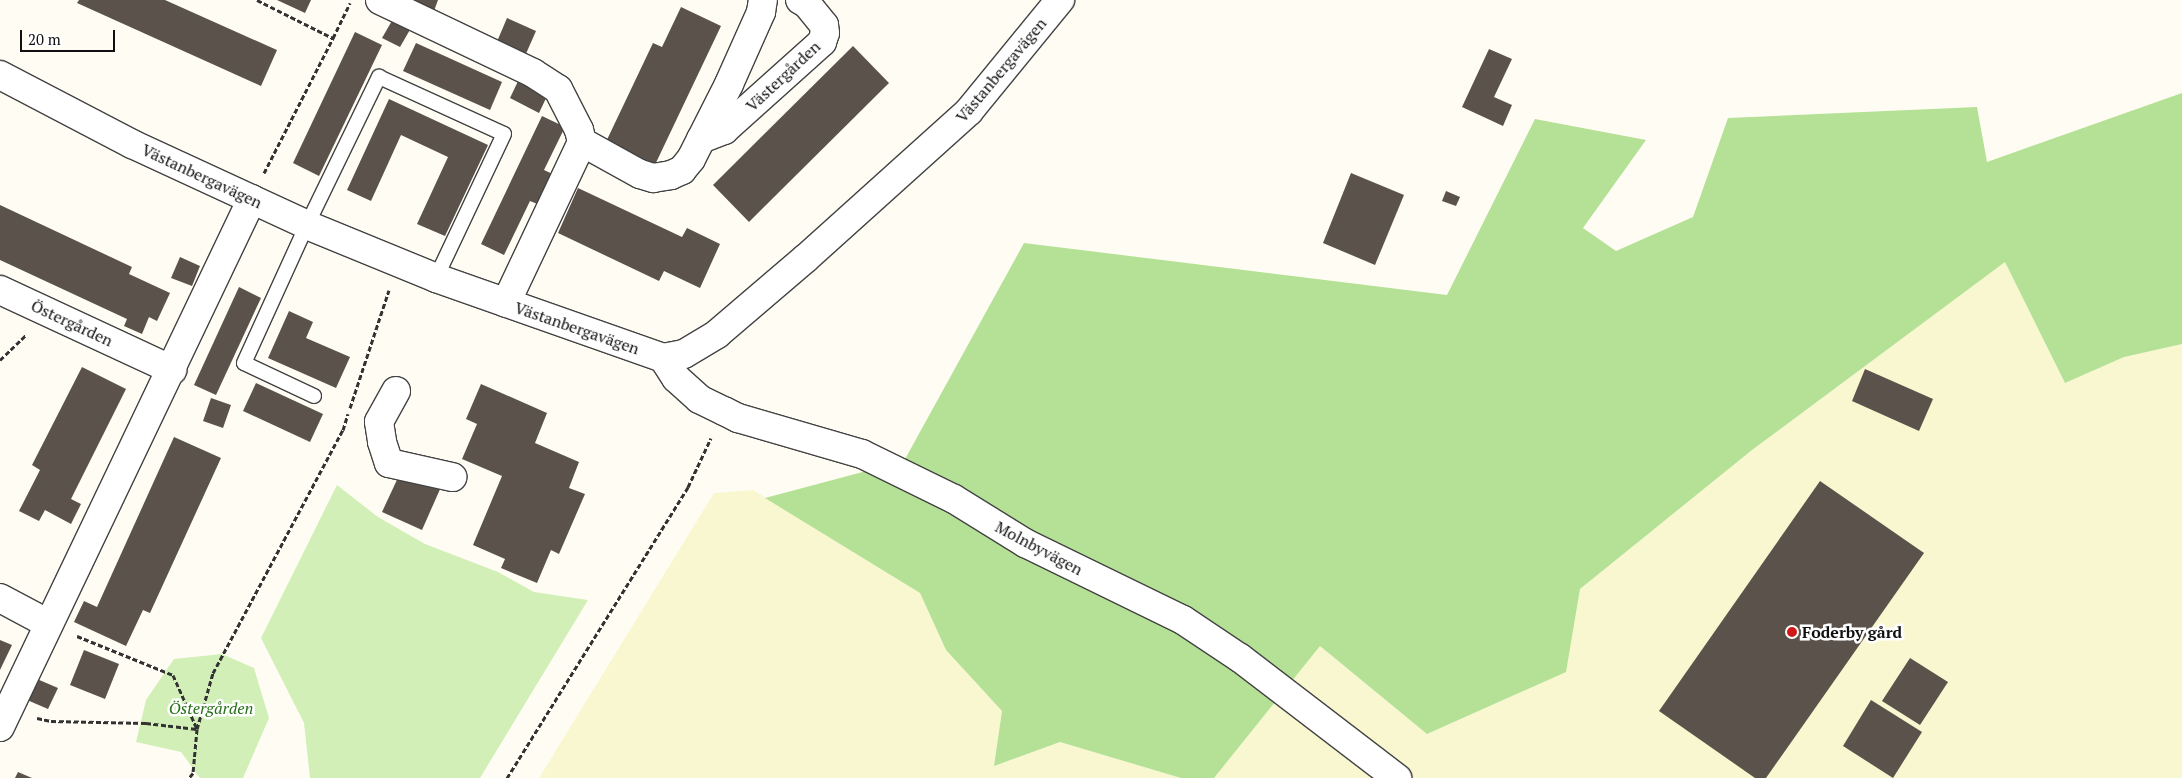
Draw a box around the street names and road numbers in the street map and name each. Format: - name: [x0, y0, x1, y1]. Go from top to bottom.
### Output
- street label: Västanbergavägen: [952, 14, 1050, 126]
- street label: Västergården: [742, 37, 824, 115]
- street label: Västanbergavägen: [139, 140, 265, 212]
- street label: Östergården: [28, 296, 116, 350]
- street label: Västanbergavägen: [512, 298, 642, 358]
- street label: Molnbyvägen: [992, 517, 1086, 579]

